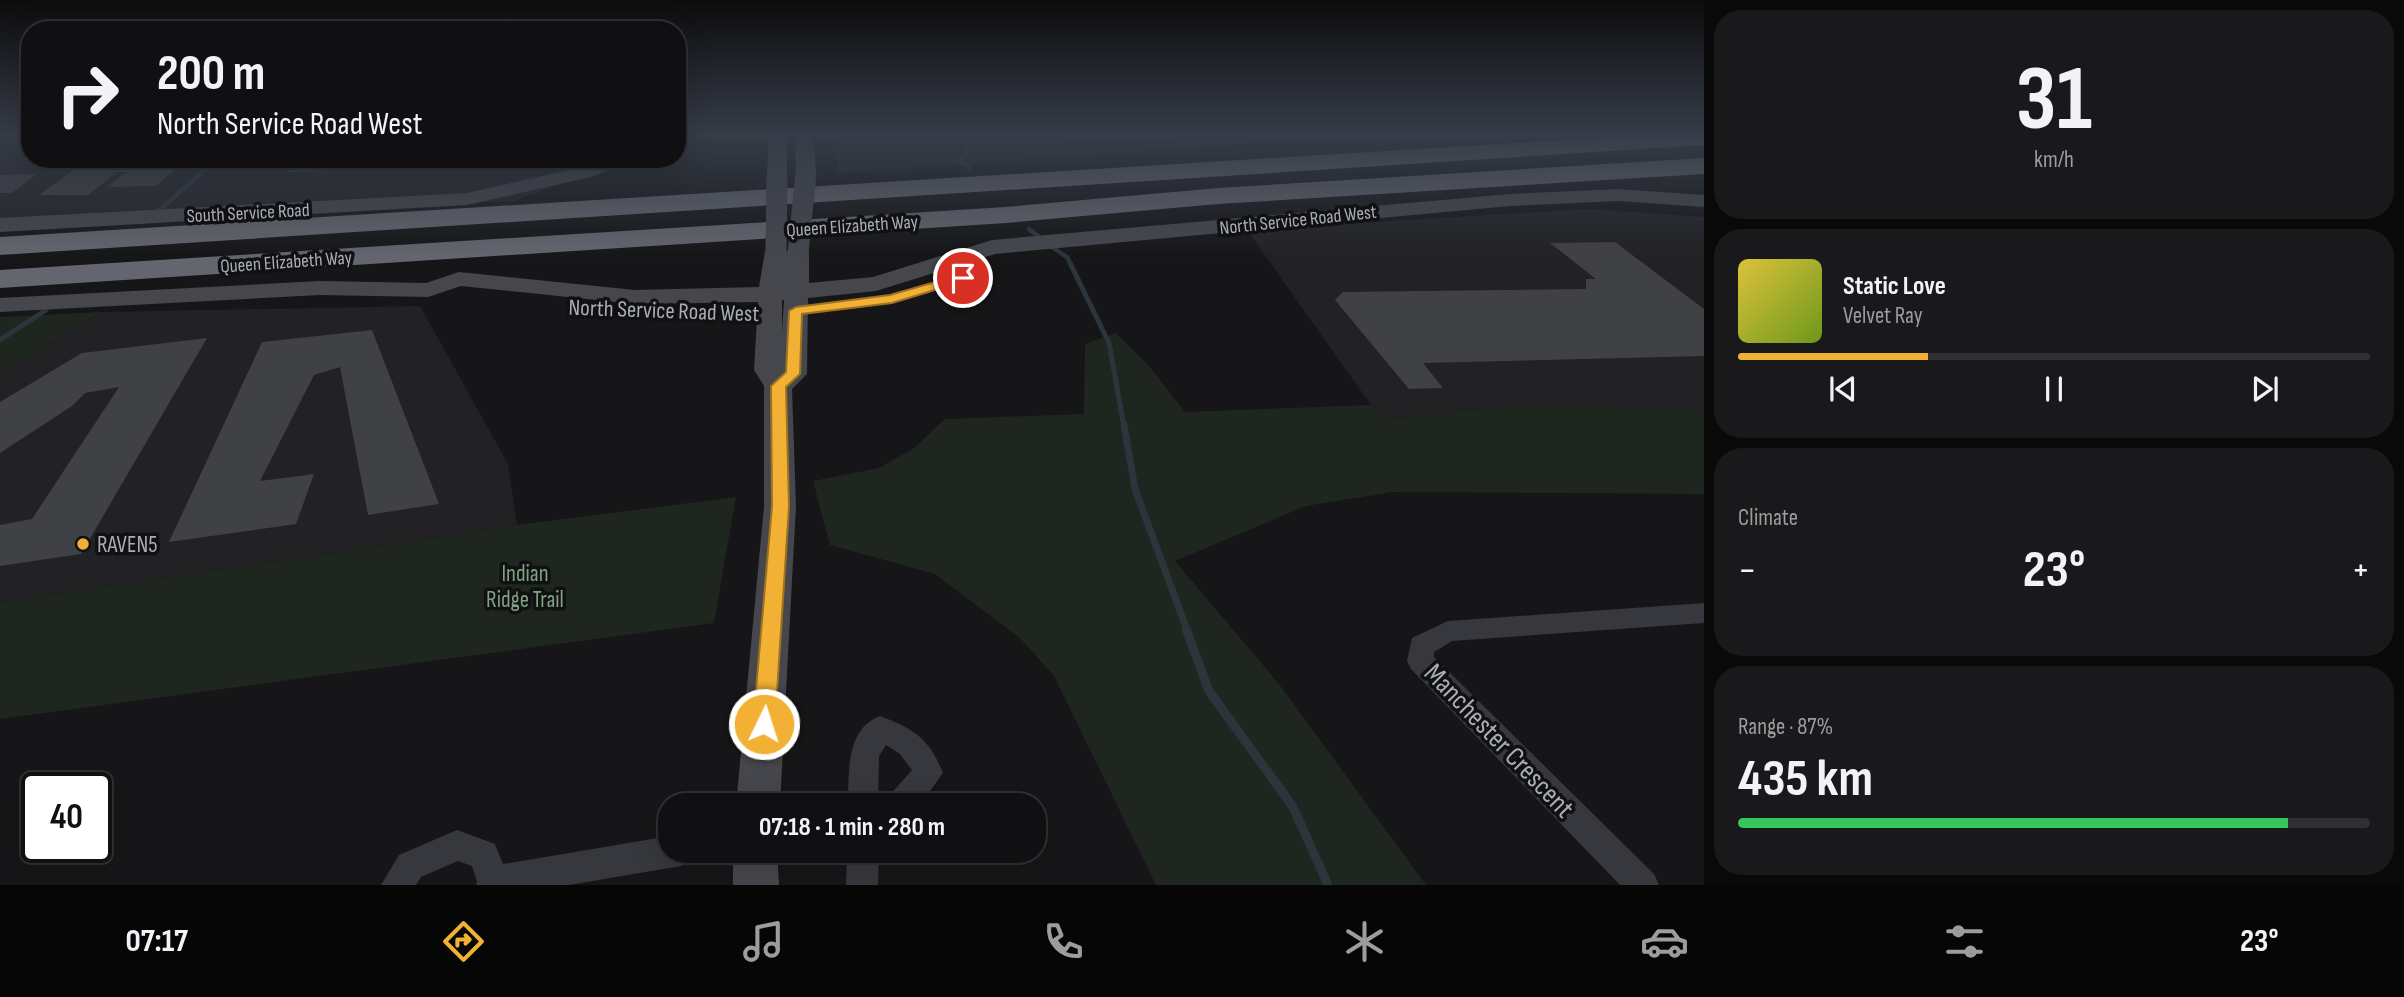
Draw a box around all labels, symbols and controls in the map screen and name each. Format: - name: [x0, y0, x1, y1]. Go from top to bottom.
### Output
- text: 200 m: [157, 45, 265, 104]
- text: 31: [2016, 46, 2092, 155]
- icon: right: [42, 49, 133, 140]
- text: North Service Road West: [157, 105, 422, 144]
- text: km/h: [2034, 146, 2074, 174]
- street label: South Service Road: [186, 199, 310, 228]
- street label: North Service Road West: [1219, 201, 1378, 240]
- street label: Queen Elizabeth Way: [785, 210, 919, 243]
- street label: Queen Elizabeth Way: [219, 246, 353, 279]
- pin: [933, 248, 993, 308]
- icon: arrive: [944, 259, 982, 297]
- text: Static Love: [1843, 271, 1946, 302]
- street label: North Service Road West: [568, 294, 760, 328]
- text: Velvet Ray: [1843, 302, 1923, 330]
- icon: previous: [1824, 370, 1862, 408]
- icon: pause: [2035, 370, 2073, 408]
- icon: next: [2246, 370, 2284, 408]
- text: Climate: [1738, 504, 1798, 532]
- place label: RAVEN5: [97, 531, 157, 559]
- marker: RAVEN5: [75, 536, 91, 552]
- text: 23°: [2023, 539, 2085, 602]
- text: −: [1738, 548, 1757, 593]
- text: +: [2351, 548, 2370, 593]
- park label: Indian Ridge Trail: [486, 560, 564, 614]
- street label: Manchester Crescent: [1417, 657, 1581, 825]
- position arrow: [727, 687, 801, 761]
- text: Range · 87%: [1738, 713, 1833, 741]
- text: 435 km: [1738, 748, 1873, 811]
- speed limit sign: 40: [21, 772, 112, 863]
- text: 07:18 · 1 min · 280 m: [759, 812, 945, 843]
- icon: directions: [439, 917, 488, 966]
- icon: music: [739, 917, 788, 966]
- icon: phone: [1039, 917, 1088, 966]
- icon: climate: [1340, 917, 1389, 966]
- icon: car: [1640, 917, 1689, 966]
- icon: filters: [1940, 917, 1989, 966]
- text: 07:17: [126, 922, 188, 961]
- text: 23°: [2240, 922, 2278, 961]

